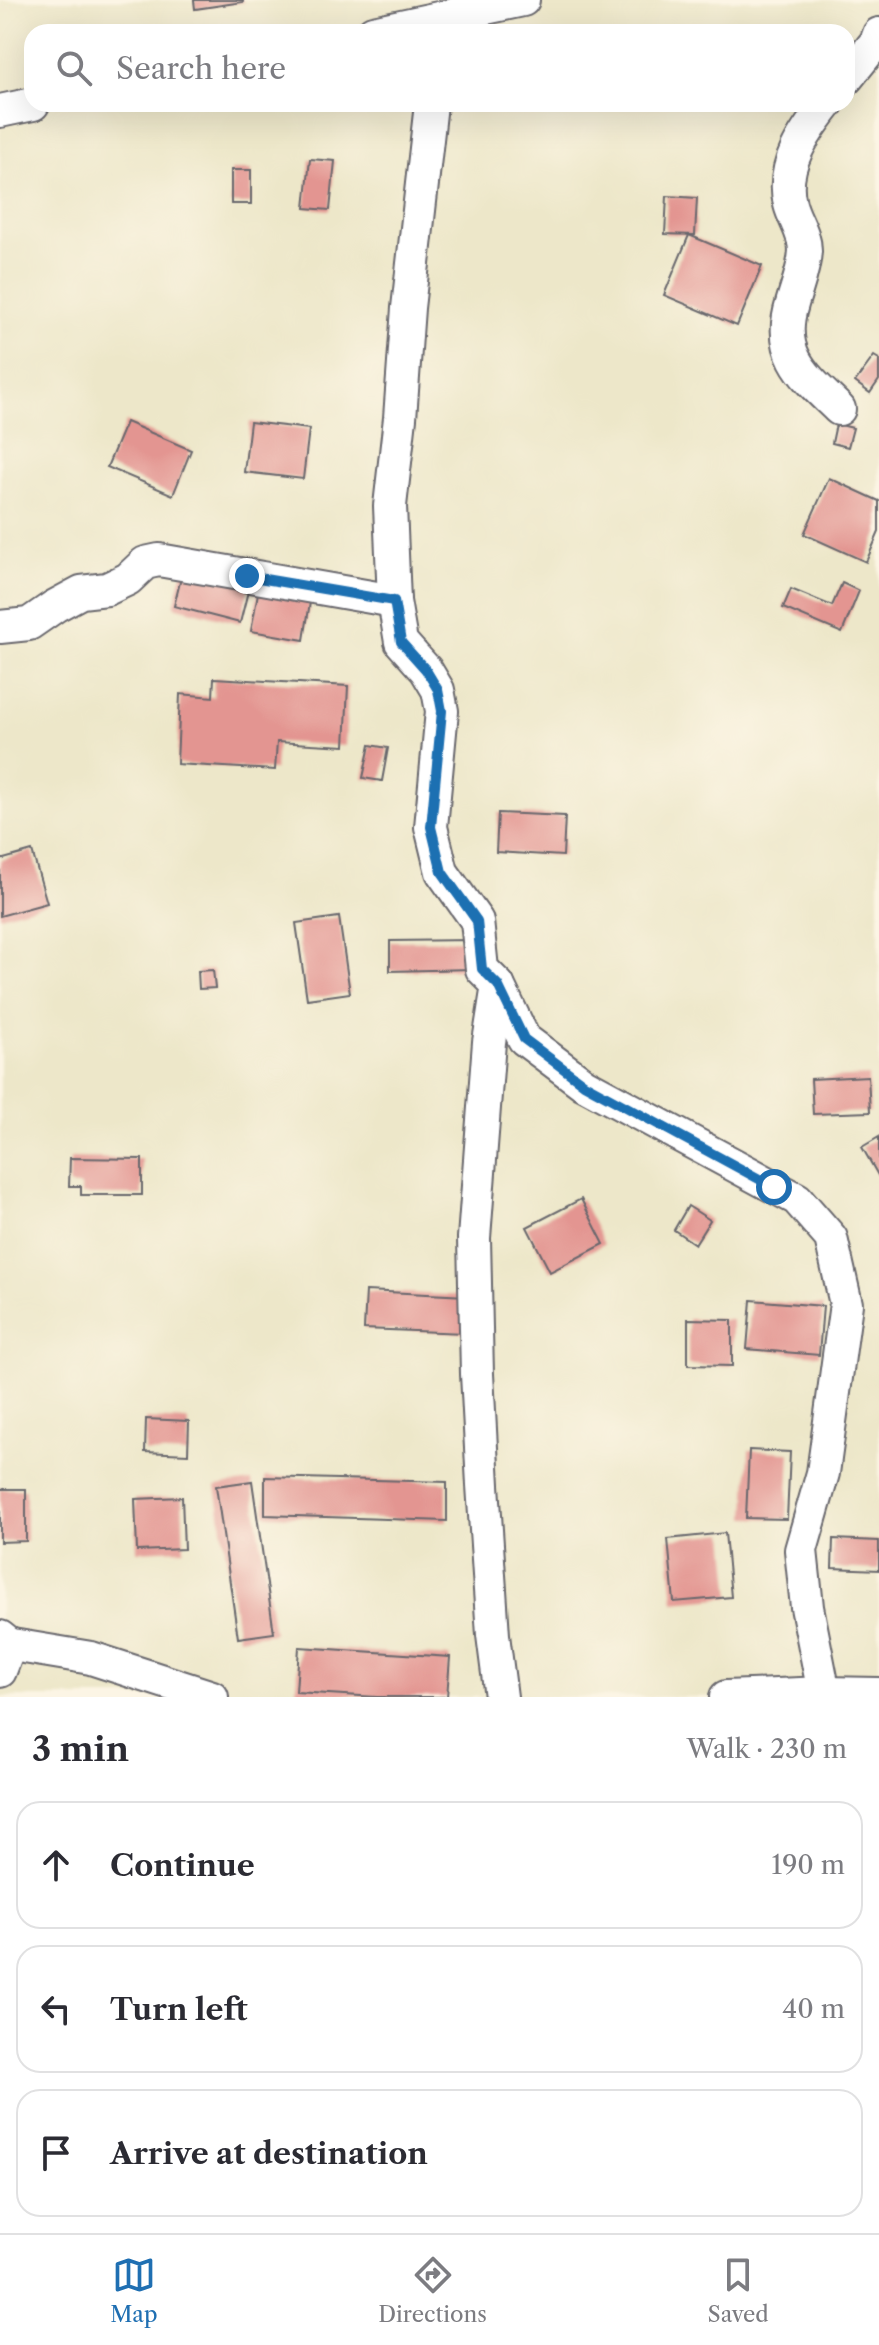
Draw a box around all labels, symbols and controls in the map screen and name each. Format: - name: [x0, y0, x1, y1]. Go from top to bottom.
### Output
- search box: [24, 24, 855, 112]
- icon: search: [52, 46, 96, 90]
- text: Search here: [116, 50, 286, 87]
- route end: [229, 558, 265, 594]
- route start: [756, 1169, 792, 1205]
- text: 3 min: [32, 1728, 129, 1770]
- text: Walk · 230 m: [687, 1733, 847, 1765]
- icon: ahead: [34, 1843, 78, 1887]
- text: Continue: [110, 1847, 255, 1884]
- text: 190 m: [771, 1849, 845, 1881]
- icon: left: [34, 1987, 78, 2031]
- text: Turn left: [110, 1991, 247, 2028]
- text: 40 m: [782, 1993, 845, 2025]
- icon: arrive: [34, 2131, 78, 2175]
- text: Arrive at destination: [110, 2135, 428, 2172]
- tab: Map: [110, 2253, 158, 2328]
- tab: Directions: [378, 2253, 487, 2328]
- tab: Saved: [708, 2253, 769, 2328]

